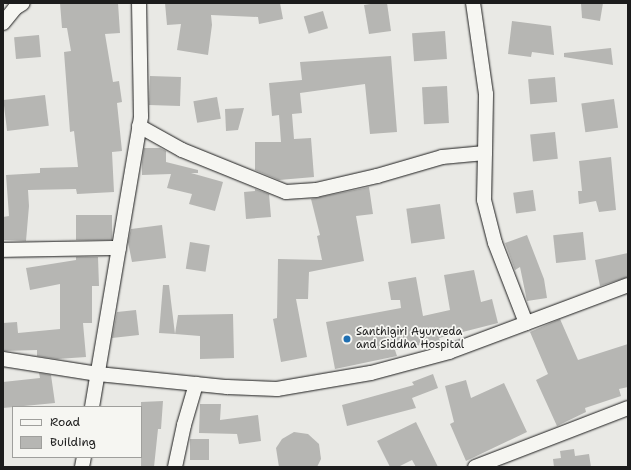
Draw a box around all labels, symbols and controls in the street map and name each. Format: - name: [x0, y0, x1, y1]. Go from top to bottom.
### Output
- place label: Santhigiri Ayurveda and Siddha Hospital: [356, 326, 464, 352]
- marker: Santhigiri Ayurveda and Siddha Hospital: [341, 333, 353, 345]
- legend: [12, 406, 142, 458]
- text: Road: [50, 414, 80, 430]
- text: Building: [50, 434, 96, 450]

